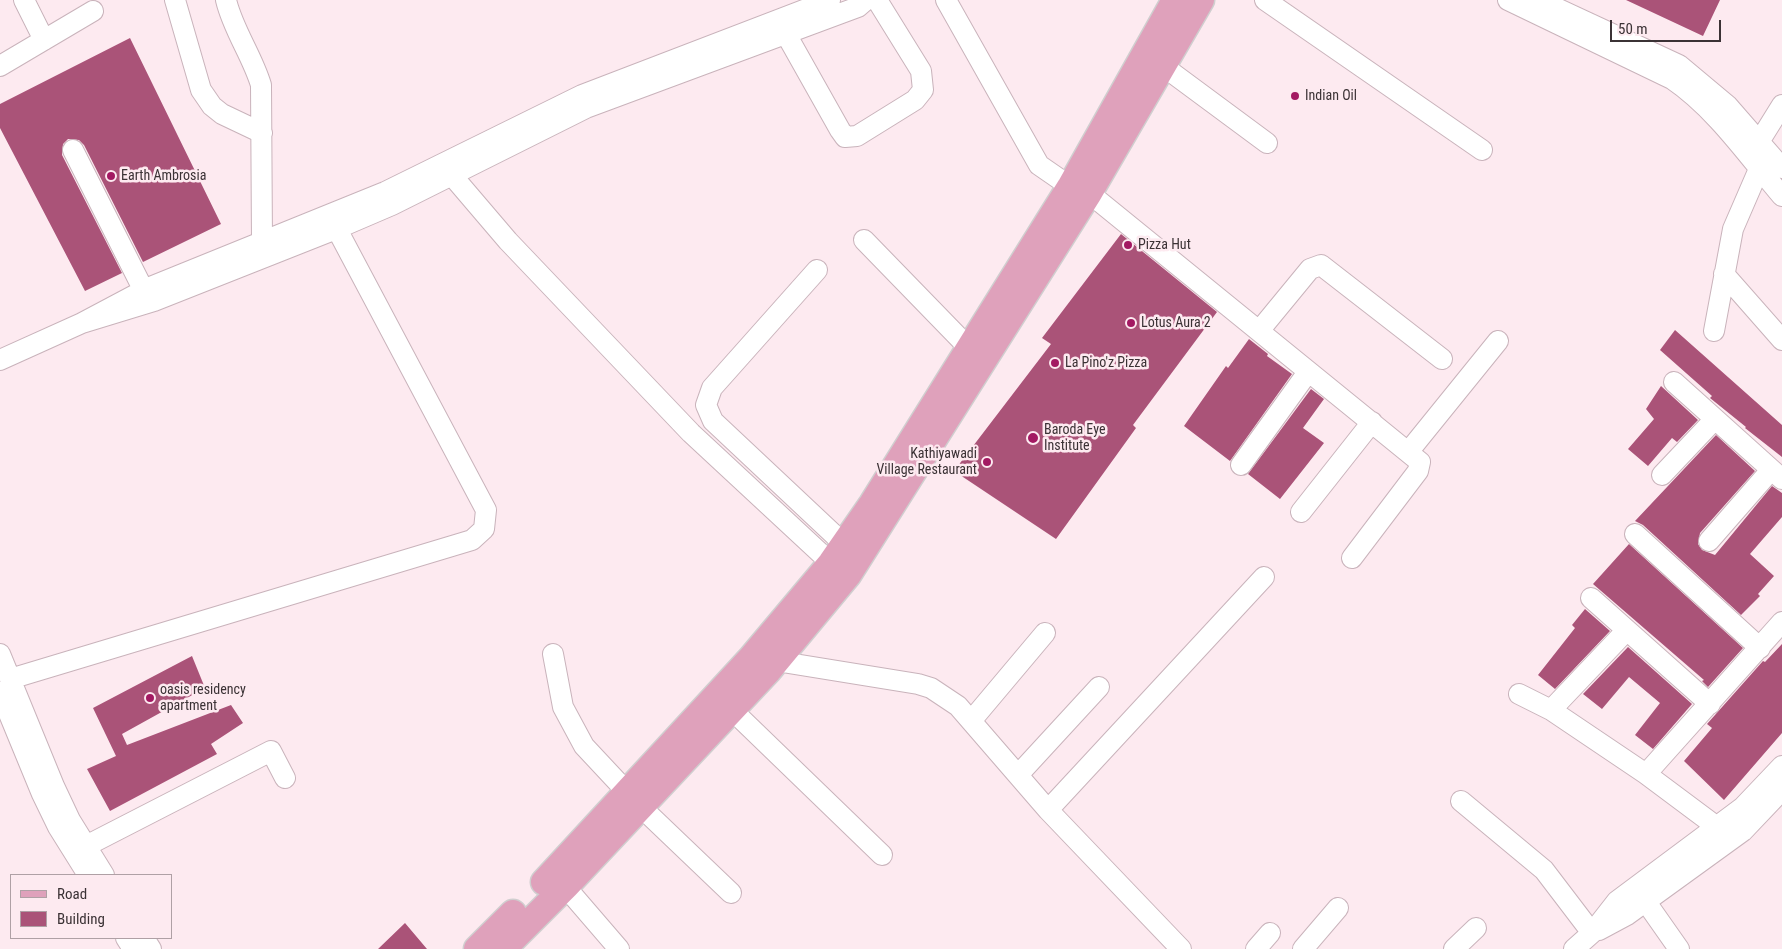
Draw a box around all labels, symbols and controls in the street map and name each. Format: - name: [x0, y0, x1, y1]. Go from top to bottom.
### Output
- scale bar: [1612, 10, 1723, 42]
- text: 50 m: [1618, 20, 1648, 38]
- place label: Indian Oil: [1305, 88, 1357, 104]
- marker: Indian Oil: [1289, 90, 1301, 102]
- place label: Earth Ambrosia: [121, 168, 206, 184]
- marker: Earth Ambrosia: [105, 170, 117, 182]
- place label: Pizza Hut: [1138, 237, 1191, 253]
- marker: Pizza Hut: [1122, 239, 1134, 251]
- place label: Lotus Aura 2: [1141, 315, 1211, 331]
- marker: Lotus Aura 2: [1125, 317, 1137, 329]
- place label: La Pino'z Pizza: [1065, 355, 1147, 371]
- marker: La Pino'z Pizza: [1049, 357, 1061, 369]
- place label: Baroda Eye Institute: [1044, 422, 1105, 454]
- marker: Baroda Eye Institute: [1026, 431, 1040, 445]
- place label: Kathiyawadi Village Restaurant: [877, 446, 977, 478]
- marker: Kathiyawadi Village Restaurant: [981, 456, 993, 468]
- place label: oasis residency apartment: [160, 682, 246, 714]
- marker: oasis residency apartment: [144, 692, 156, 704]
- legend: [10, 874, 172, 939]
- text: Road: [57, 885, 87, 903]
- text: Building: [57, 910, 105, 928]

